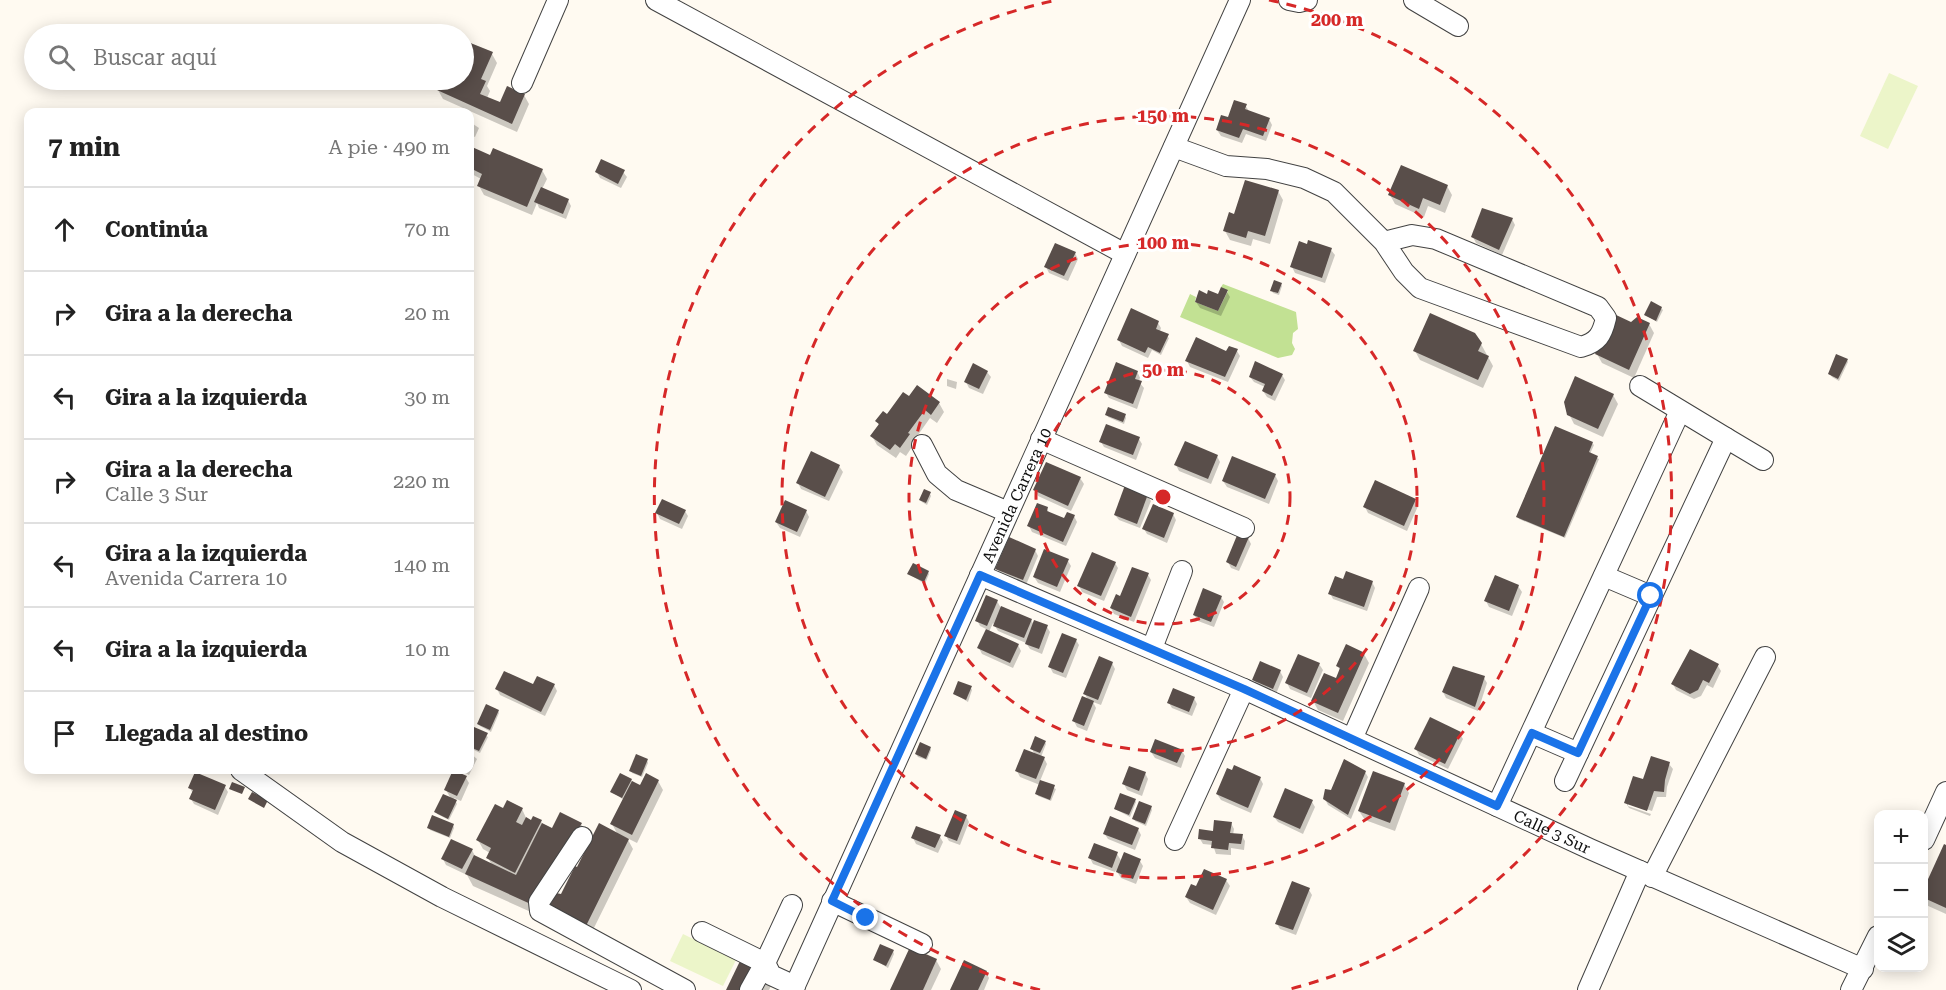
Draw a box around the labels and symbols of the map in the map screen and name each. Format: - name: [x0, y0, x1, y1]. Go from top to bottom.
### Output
- text: 200 m: [1311, 9, 1364, 30]
- text: 150 m: [1137, 105, 1190, 126]
- text: 100 m: [1137, 232, 1190, 253]
- text: 50 m: [1142, 359, 1185, 380]
- street label: Avenida Carrera 10: [978, 425, 1055, 566]
- centre of rings: [1153, 487, 1173, 507]
- route start: [1637, 582, 1663, 608]
- street label: Calle 3 Sur: [1511, 806, 1594, 858]
- route end: [852, 904, 878, 930]

